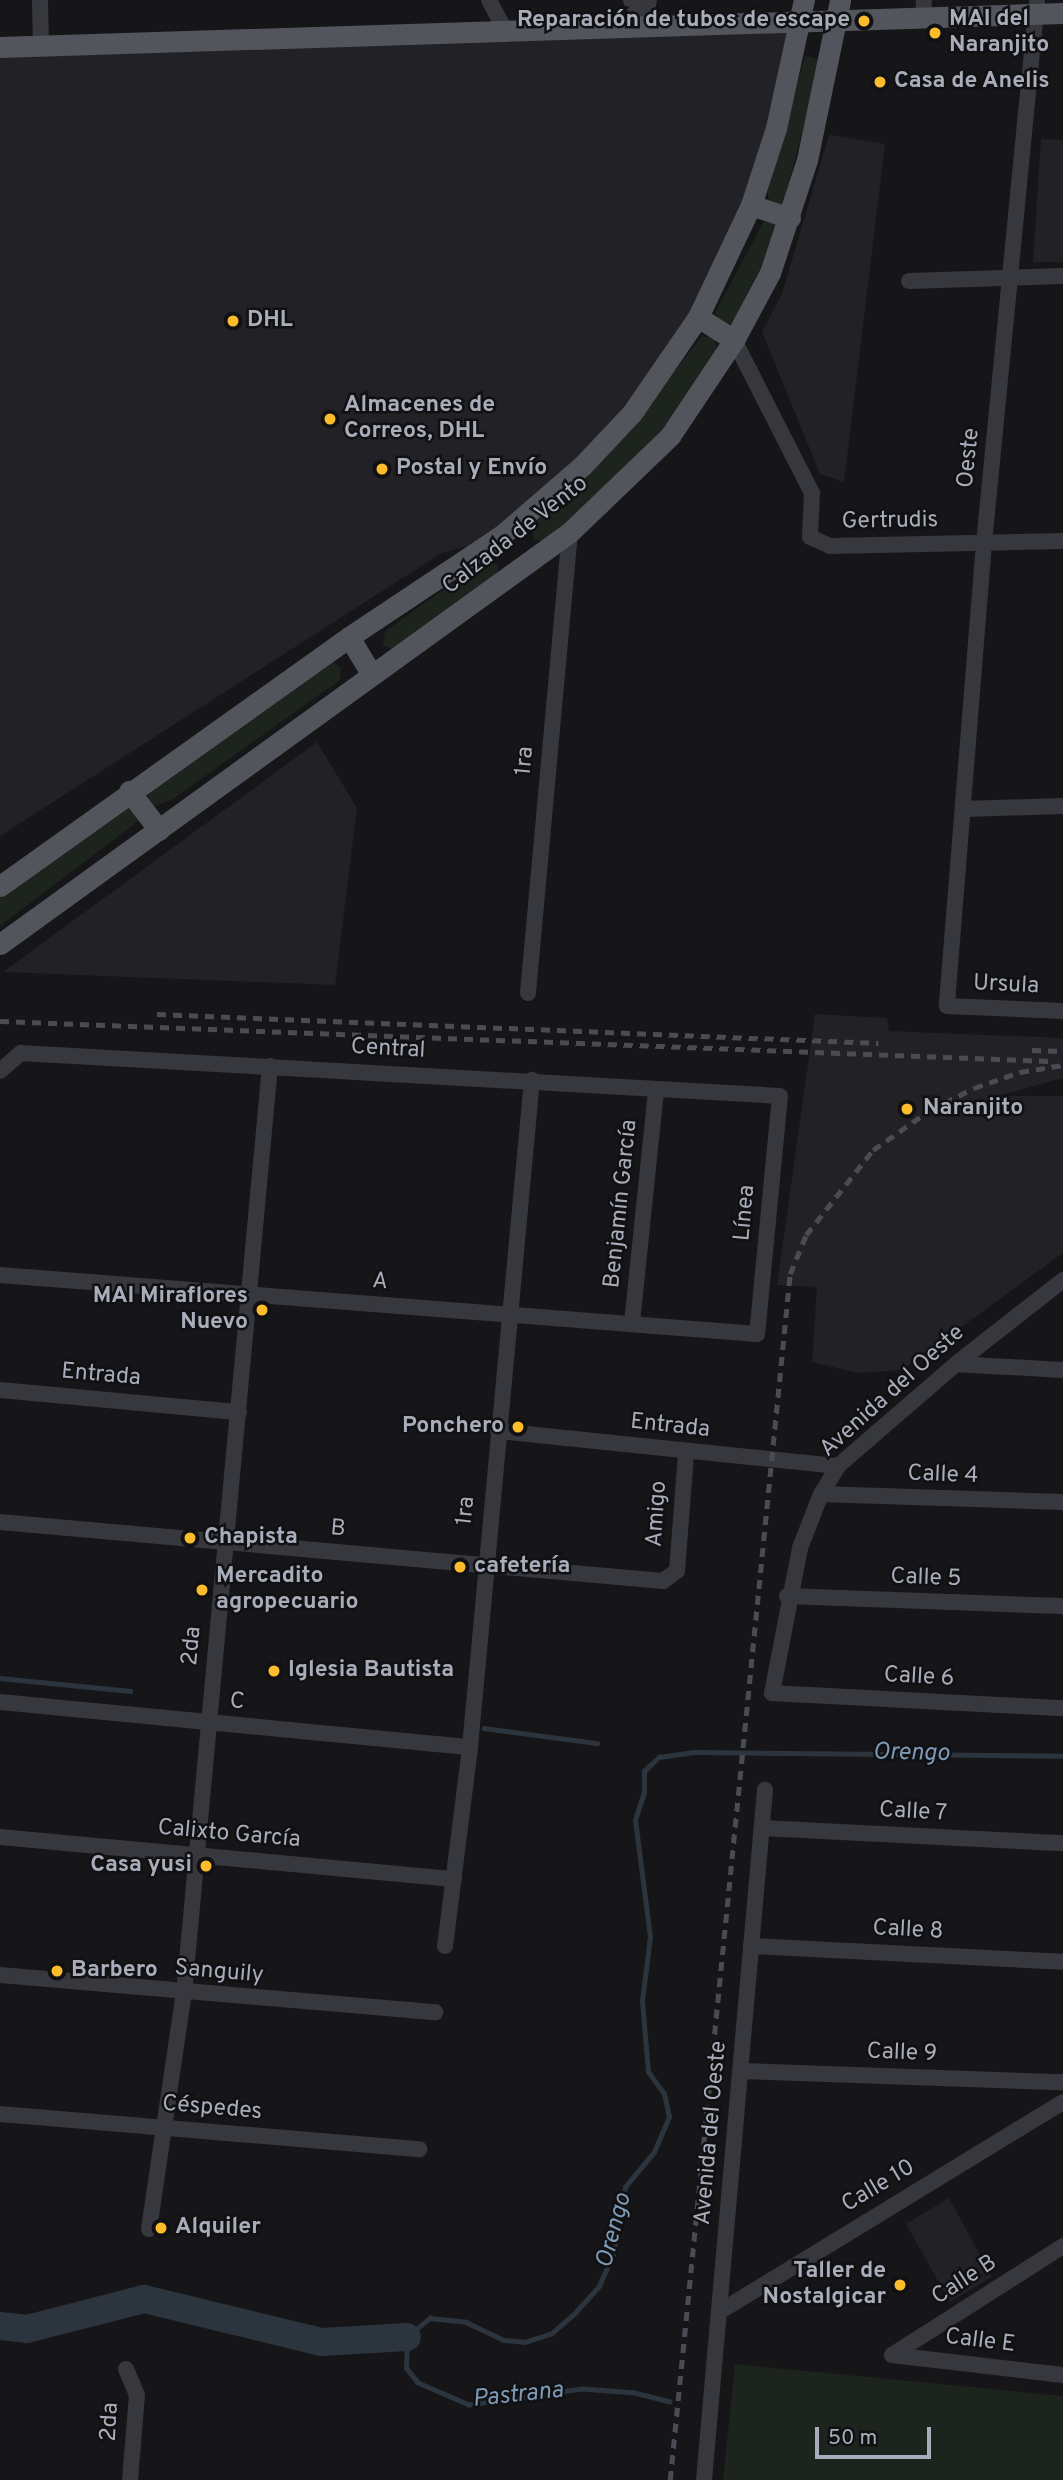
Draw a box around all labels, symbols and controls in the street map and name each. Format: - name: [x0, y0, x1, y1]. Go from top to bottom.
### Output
- place label: MAI del Naranjito: [949, 6, 1049, 60]
- place label: Reparación de tubos de escape: [517, 7, 850, 35]
- marker: Reparación de tubos de escape: [856, 13, 872, 29]
- marker: MAI del Naranjito: [927, 25, 943, 41]
- place label: Casa de Anelis: [894, 68, 1051, 96]
- marker: Casa de Anelis: [872, 74, 888, 90]
- place label: DHL: [247, 307, 293, 335]
- marker: DHL: [225, 313, 241, 329]
- place label: Almacenes de Correos, DHL: [344, 392, 495, 446]
- marker: Almacenes de Correos, DHL: [322, 411, 338, 427]
- street label: Oeste: [953, 427, 987, 489]
- place label: Postal y Envío: [396, 455, 547, 483]
- marker: Postal y Envío: [374, 461, 390, 477]
- street label: Calzada de Vento: [438, 470, 594, 602]
- street label: Gertrudis: [841, 507, 939, 537]
- street label: 1ra: [511, 745, 541, 777]
- street label: Ursula: [972, 970, 1040, 1002]
- street label: Central: [350, 1034, 426, 1066]
- place label: Naranjito: [923, 1095, 1023, 1123]
- marker: Naranjito: [897, 1099, 917, 1119]
- street label: Benjamín García: [599, 1118, 645, 1290]
- street label: Línea: [730, 1184, 762, 1242]
- street label: A: [371, 1269, 389, 1297]
- place label: MAI Miraflores Nuevo: [93, 1283, 248, 1337]
- marker: MAI Miraflores Nuevo: [254, 1302, 270, 1318]
- street label: Avenida del Oeste: [815, 1320, 971, 1464]
- street label: Entrada: [60, 1359, 142, 1393]
- street label: Entrada: [629, 1409, 711, 1445]
- place label: Ponchero: [402, 1413, 504, 1441]
- marker: Ponchero: [510, 1419, 526, 1435]
- street label: Calle 4: [907, 1461, 979, 1491]
- street label: Amigo: [642, 1480, 674, 1548]
- street label: 1ra: [452, 1495, 482, 1527]
- street label: B: [329, 1516, 347, 1544]
- place label: Chapista: [204, 1524, 298, 1552]
- marker: Chapista: [182, 1530, 198, 1546]
- place label: cafetería: [474, 1553, 570, 1581]
- marker: cafetería: [452, 1559, 468, 1575]
- place label: Mercadito agropecuario: [216, 1563, 359, 1617]
- street label: Calle 5: [890, 1564, 962, 1594]
- marker: Mercadito agropecuario: [194, 1582, 210, 1598]
- street label: 2da: [178, 1625, 208, 1667]
- place label: Iglesia Bautista: [288, 1657, 454, 1685]
- street label: Calle 6: [883, 1662, 955, 1694]
- marker: Iglesia Bautista: [266, 1663, 282, 1679]
- street label: C: [228, 1689, 246, 1717]
- water label: Orengo: [872, 1739, 950, 1769]
- street label: Calle 7: [878, 1797, 948, 1829]
- street label: Calixto García: [156, 1815, 302, 1855]
- place label: Casa yusi: [90, 1852, 192, 1880]
- marker: Casa yusi: [198, 1858, 214, 1874]
- street label: Calle 8: [872, 1915, 944, 1947]
- street label: Sanguily: [173, 1955, 265, 1991]
- place label: Barbero: [71, 1957, 158, 1985]
- marker: Barbero: [49, 1963, 65, 1979]
- street label: Calle 9: [866, 2039, 938, 2069]
- street label: Avenida del Oeste: [690, 2040, 734, 2226]
- street label: Céspedes: [161, 2091, 263, 2127]
- street label: Calle 10: [838, 2155, 920, 2219]
- water label: Orengo: [591, 2190, 639, 2272]
- place label: Alquiler: [175, 2214, 261, 2242]
- marker: Alquiler: [153, 2220, 169, 2236]
- street label: Calle B: [927, 2250, 1003, 2312]
- place label: Taller de Nostalgicar: [763, 2258, 886, 2312]
- marker: Taller de Nostalgicar: [892, 2277, 908, 2293]
- street label: Calle E: [943, 2324, 1017, 2360]
- water label: Pastrana: [471, 2377, 565, 2415]
- street label: 2da: [96, 2402, 126, 2442]
- scale bar: [818, 2414, 934, 2458]
- text: 50 m: [828, 2425, 877, 2452]

